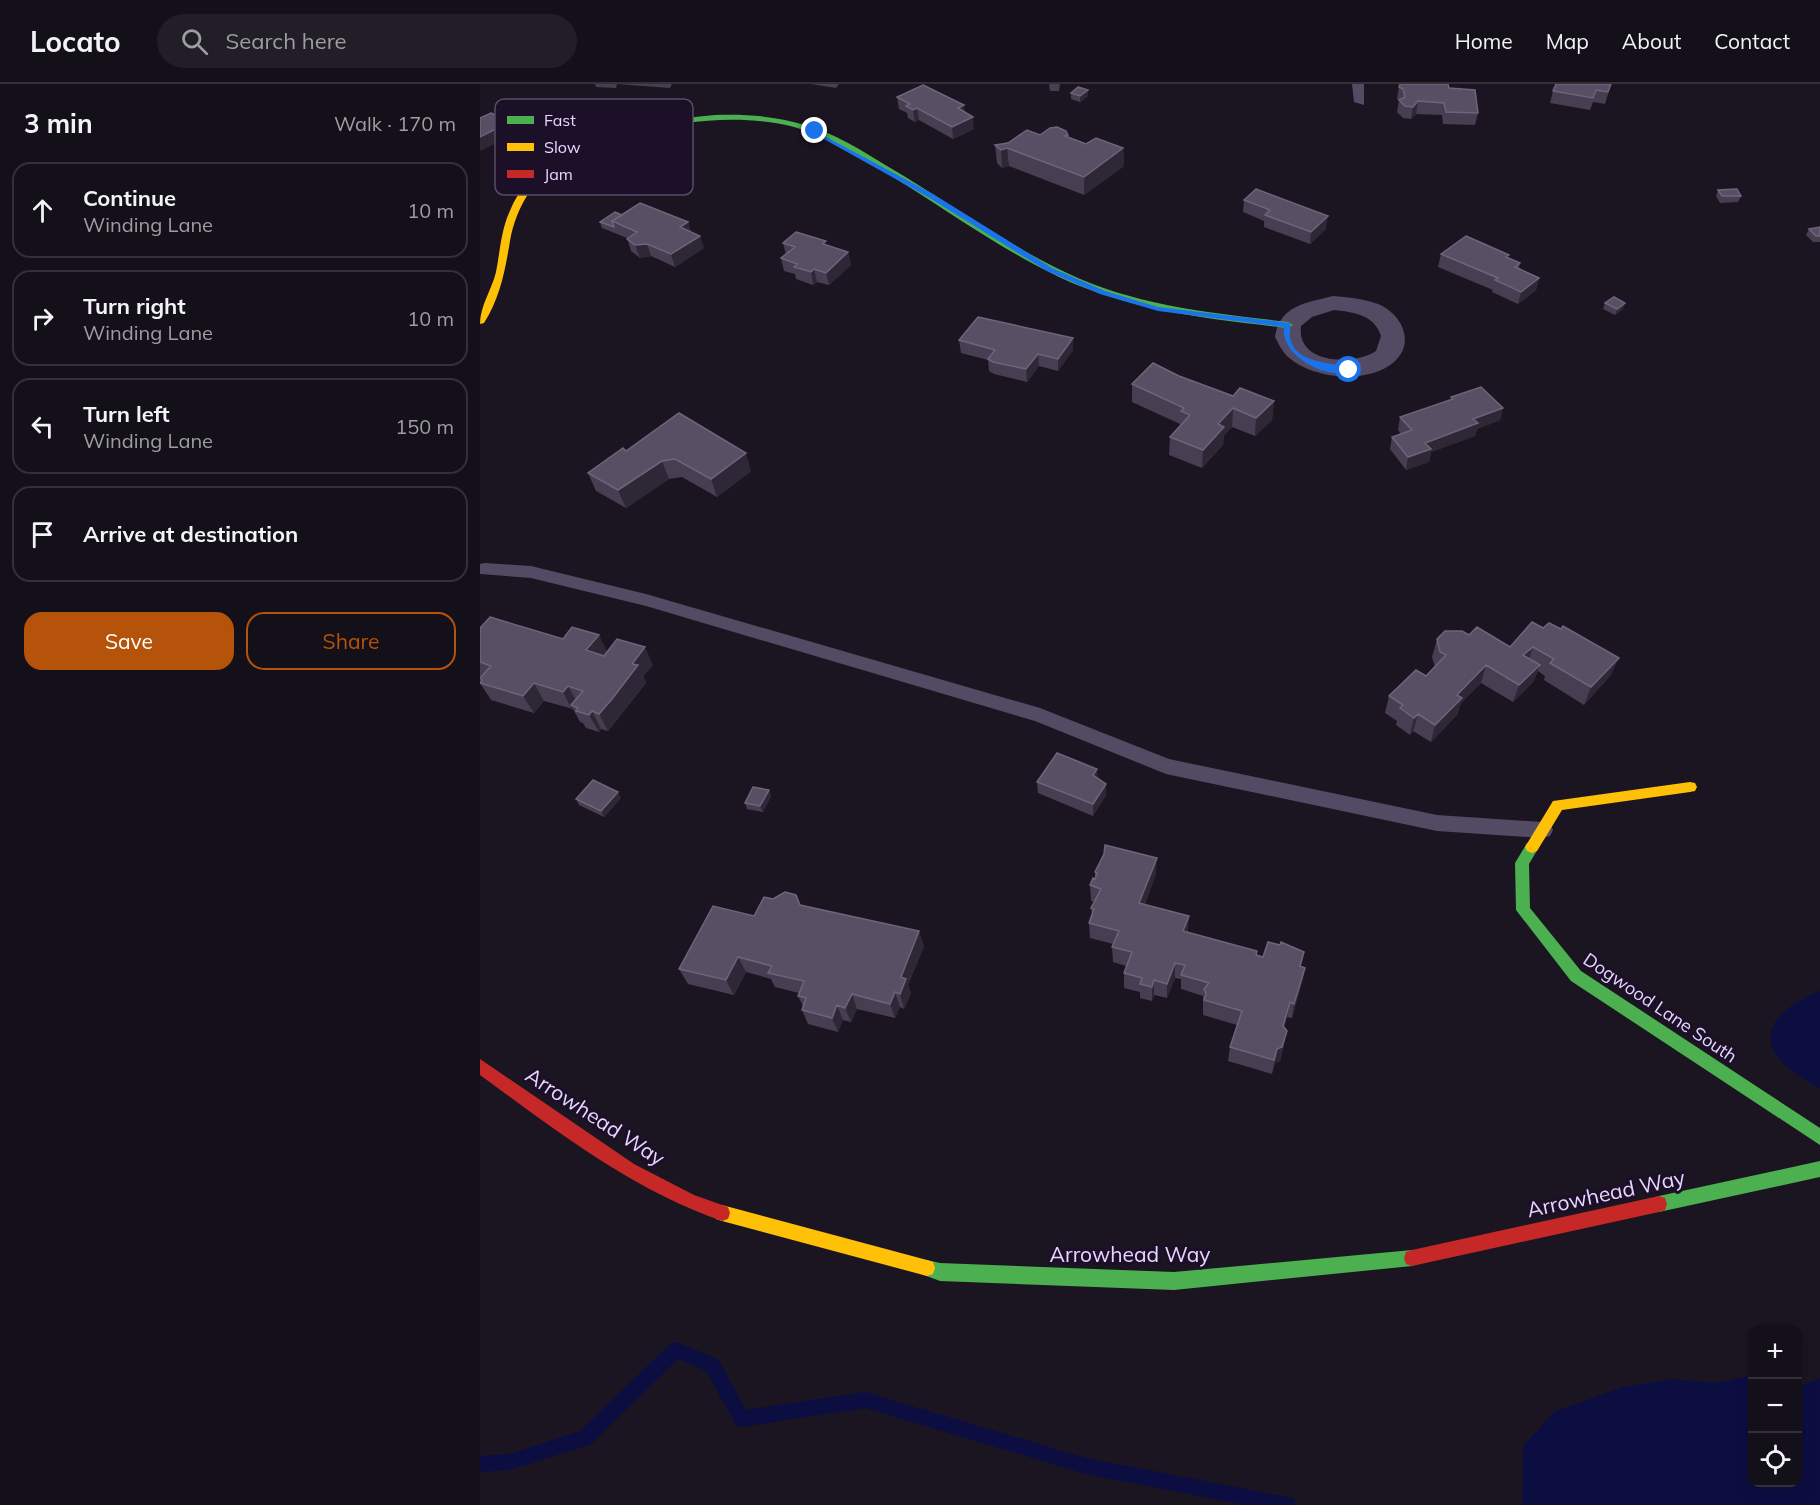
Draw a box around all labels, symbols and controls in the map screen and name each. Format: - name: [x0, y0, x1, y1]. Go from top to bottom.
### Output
- search box: [157, 14, 577, 68]
- text: Locato: [30, 24, 121, 59]
- icon: search: [178, 25, 211, 58]
- text: Search here: [226, 27, 346, 55]
- text: Home: [1455, 28, 1513, 54]
- text: Map: [1546, 28, 1589, 54]
- text: About: [1622, 28, 1681, 54]
- text: Contact: [1714, 28, 1790, 54]
- legend: [495, 99, 693, 195]
- text: 3 min: [24, 107, 93, 140]
- text: Fast: [544, 110, 576, 130]
- text: Walk · 170 m: [334, 111, 456, 136]
- route end: [801, 117, 827, 143]
- text: Slow: [544, 137, 581, 157]
- text: Jam: [544, 164, 573, 184]
- text: Continue: [83, 184, 176, 212]
- icon: ahead: [26, 194, 59, 227]
- text: 10 m: [407, 198, 454, 223]
- text: Winding Lane: [83, 212, 213, 237]
- text: Turn right: [83, 292, 186, 320]
- icon: right: [26, 302, 59, 335]
- text: 10 m: [407, 306, 454, 331]
- text: Winding Lane: [83, 320, 213, 345]
- route start: [1335, 356, 1361, 382]
- text: Turn left: [83, 400, 170, 428]
- icon: left: [26, 410, 59, 443]
- text: 150 m: [395, 414, 454, 439]
- text: Winding Lane: [83, 428, 213, 453]
- icon: arrive: [26, 518, 59, 551]
- text: Arrive at destination: [83, 520, 298, 548]
- button: Save: [24, 612, 234, 670]
- button: Share: [246, 612, 456, 670]
- street label: Dogwood Lane South: [1579, 948, 1742, 1068]
- street label: Arrowhead Way: [521, 1061, 670, 1171]
- street label: Arrowhead Way: [1524, 1164, 1687, 1222]
- street label: Arrowhead Way: [1050, 1241, 1210, 1267]
- map controls: [1748, 1325, 1802, 1487]
- button: +: [1748, 1325, 1802, 1379]
- button: −: [1748, 1379, 1802, 1433]
- button: locate: [1748, 1433, 1802, 1487]

